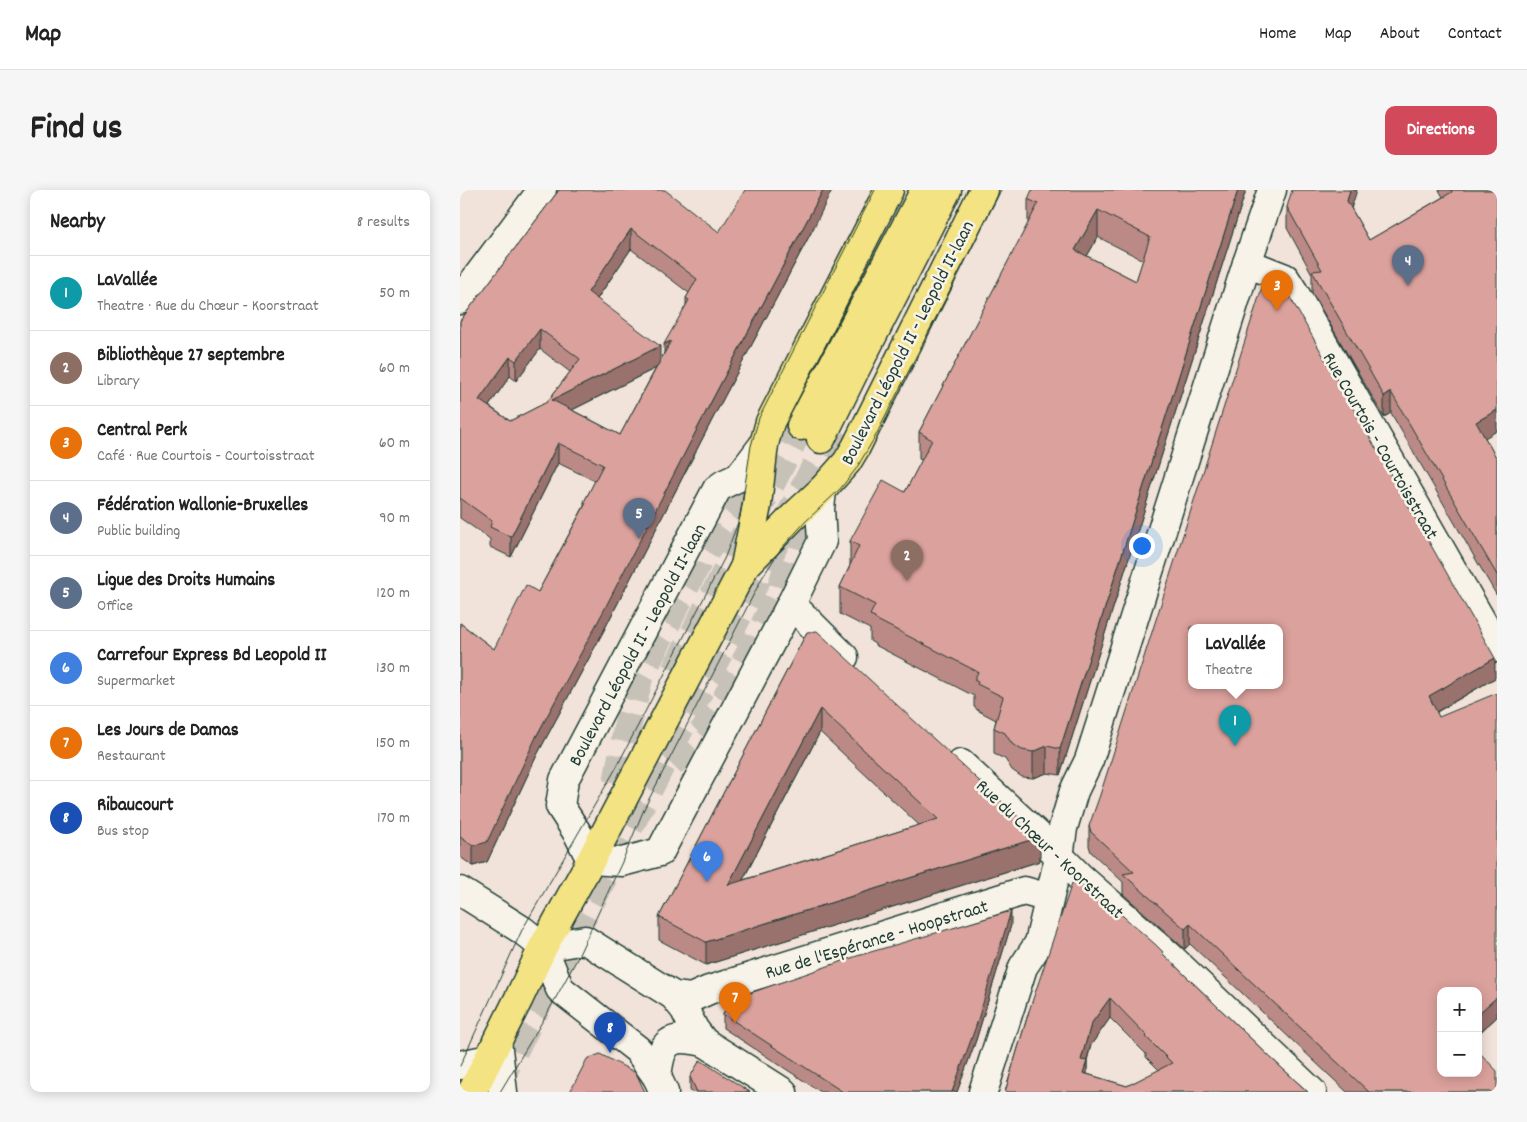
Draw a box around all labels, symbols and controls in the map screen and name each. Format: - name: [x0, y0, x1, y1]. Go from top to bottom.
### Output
- text: Map: [25, 18, 61, 52]
- text: Home: [1259, 22, 1296, 47]
- text: Map: [1324, 22, 1352, 47]
- text: About: [1380, 22, 1420, 47]
- text: Contact: [1448, 22, 1502, 47]
- text: Find us: [30, 105, 122, 155]
- button: Directions: [1385, 106, 1497, 155]
- text: Nearby: [50, 208, 105, 238]
- text: 8 results: [357, 211, 410, 234]
- street label: Boulevard Léopold II - Leopold II-laan: [836, 217, 983, 470]
- pin: 4: [1392, 245, 1424, 286]
- text: LaVallée: [97, 268, 157, 295]
- pin: 3: [1261, 270, 1293, 311]
- text: 1: [64, 282, 68, 305]
- text: 50 m: [379, 282, 410, 305]
- text: Theatre · Rue du Chœur - Koorstraat: [97, 295, 319, 318]
- text: Bibliothèque 27 septembre: [97, 343, 285, 370]
- street label: Rue Courtois - Courtoisstraat: [1314, 348, 1444, 545]
- text: 2: [63, 357, 70, 380]
- text: 60 m: [379, 357, 410, 380]
- text: Library: [97, 370, 139, 393]
- text: Central Perk: [97, 418, 187, 445]
- text: 3: [62, 432, 70, 455]
- text: 60 m: [379, 432, 410, 455]
- text: Café · Rue Courtois - Courtoisstraat: [97, 445, 315, 468]
- text: Fédération Wallonie-Bruxelles: [97, 493, 308, 520]
- pin: 5: [623, 498, 655, 539]
- text: 4: [63, 507, 69, 530]
- text: 90 m: [379, 507, 410, 530]
- text: Public building: [97, 520, 180, 543]
- street label: Boulevard Léopold II - Leopold II-laan: [564, 520, 715, 772]
- your location: [1129, 533, 1155, 559]
- pin: 2: [891, 540, 923, 581]
- text: Ligue des Droits Humains: [97, 568, 275, 595]
- text: 5: [62, 582, 70, 605]
- text: 120 m: [376, 582, 410, 605]
- text: Office: [97, 595, 133, 618]
- popup: [1188, 624, 1283, 689]
- text: LaVallée: [1205, 632, 1266, 659]
- text: Carrefour Express Bd Leopold II: [97, 643, 326, 670]
- text: 6: [62, 657, 70, 680]
- text: 130 m: [376, 657, 410, 680]
- text: Theatre: [1205, 659, 1252, 682]
- text: Supermarket: [97, 670, 175, 693]
- pin: 1: [1219, 705, 1251, 746]
- text: Les Jours de Damas: [97, 718, 239, 745]
- text: 7: [63, 732, 69, 755]
- text: 150 m: [376, 732, 410, 755]
- text: Restaurant: [97, 745, 166, 768]
- street label: Rue du Chœur - Koorstraat: [968, 774, 1129, 927]
- text: Ribaucourt: [97, 793, 173, 820]
- text: 8: [63, 807, 69, 830]
- text: 170 m: [377, 807, 410, 830]
- text: Bus stop: [97, 820, 149, 843]
- pin: 6: [691, 841, 723, 882]
- street label: Rue de l'Espérance - Hoopstraat: [762, 895, 992, 988]
- pin: 7: [719, 982, 751, 1023]
- map controls: [1437, 987, 1482, 1077]
- button: +: [1437, 987, 1482, 1032]
- pin: 8: [594, 1012, 626, 1053]
- button: −: [1437, 1032, 1482, 1077]

